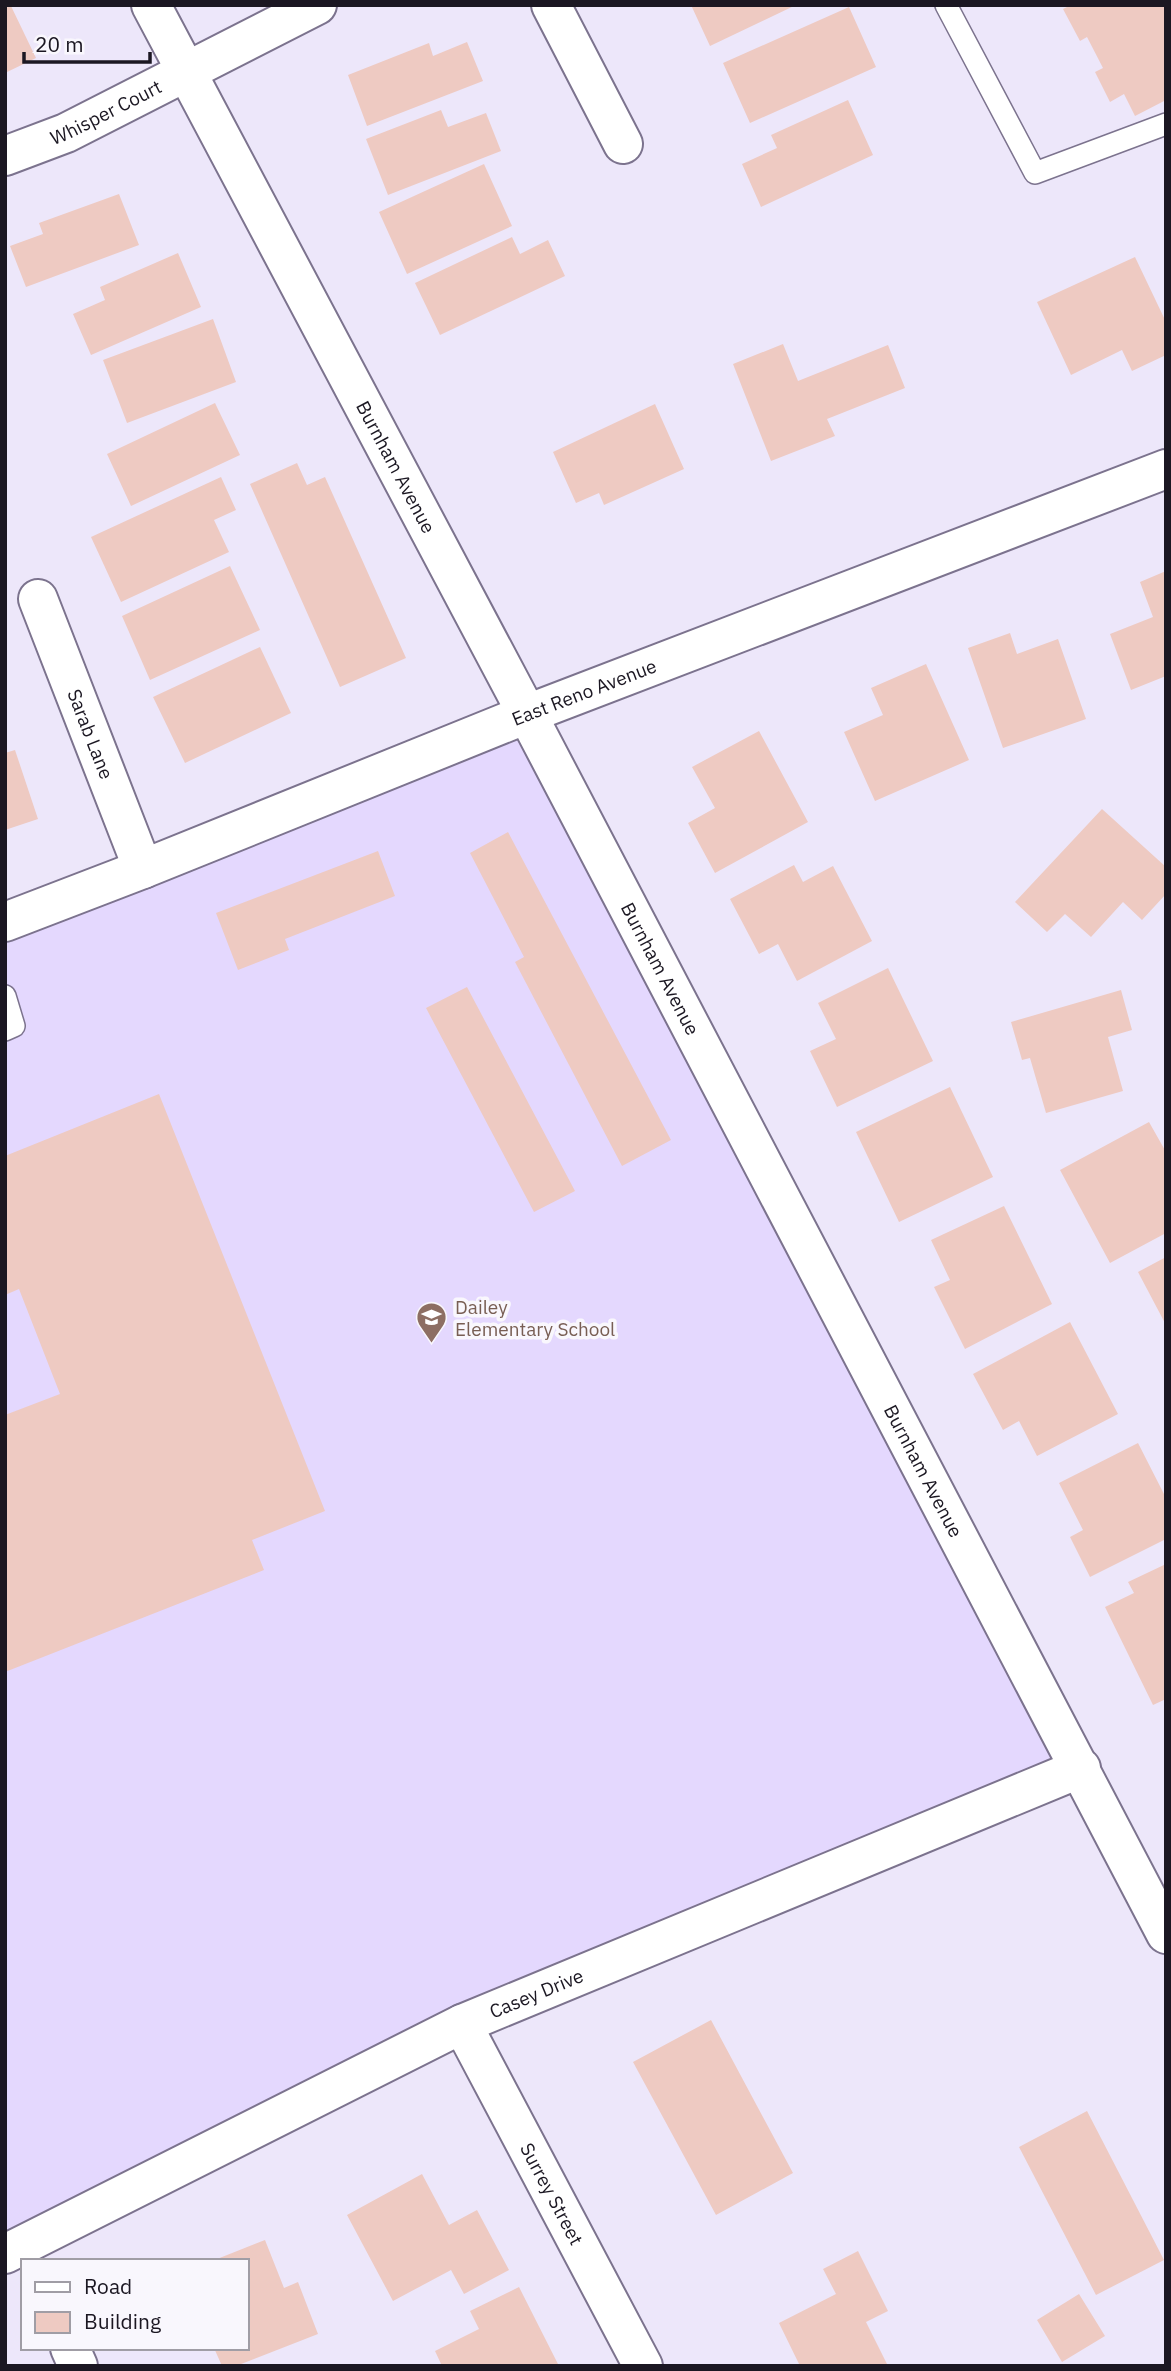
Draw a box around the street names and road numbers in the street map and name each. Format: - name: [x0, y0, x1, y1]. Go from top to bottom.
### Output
- street label: Whisper Court: [47, 74, 166, 150]
- street label: Burnham Avenue: [351, 397, 441, 537]
- street label: East Reno Avenue: [508, 654, 660, 731]
- street label: Sarab Lane: [62, 686, 119, 783]
- street label: Burnham Avenue: [616, 898, 705, 1039]
- street label: Burnham Avenue: [879, 1400, 968, 1541]
- street label: Casey Drive: [486, 1963, 587, 2023]
- street label: Surrey Street: [515, 2139, 589, 2249]

